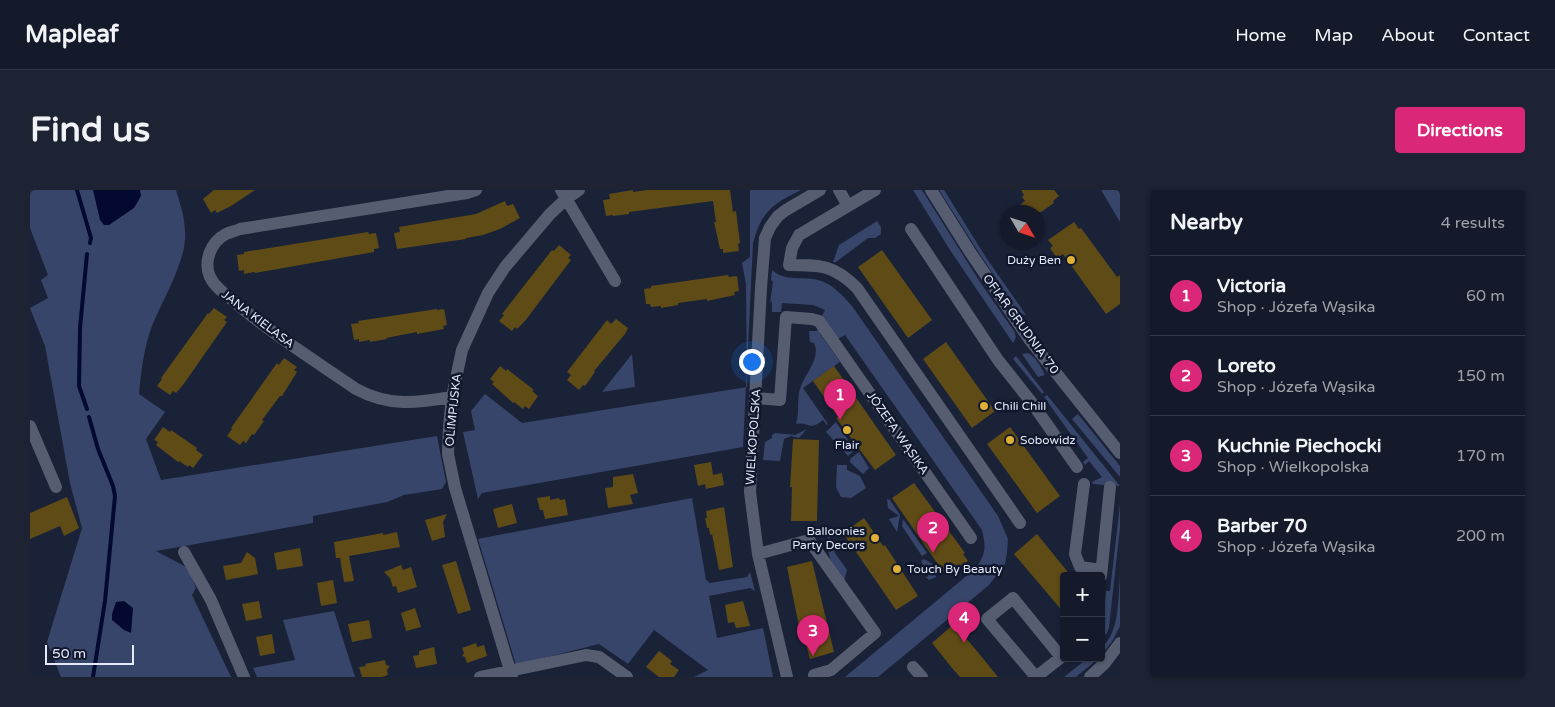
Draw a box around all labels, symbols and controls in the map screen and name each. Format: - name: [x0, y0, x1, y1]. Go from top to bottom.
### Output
- text: Mapleaf: [25, 20, 119, 49]
- text: Home: [1235, 24, 1286, 46]
- text: Map: [1314, 24, 1353, 46]
- text: About: [1381, 24, 1435, 46]
- text: Contact: [1463, 24, 1530, 46]
- button: Directions: [1395, 107, 1525, 153]
- text: Find us: [30, 109, 150, 151]
- north arrow: [1000, 205, 1045, 250]
- text: Nearby: [1170, 210, 1243, 235]
- text: 4 results: [1441, 213, 1505, 233]
- place label: Duży Ben: [1007, 253, 1061, 267]
- marker: Duży Ben: [1065, 254, 1077, 266]
- street label: OFIAR GRUDNIA '70: [980, 271, 1062, 377]
- text: Victoria: [1217, 275, 1286, 297]
- text: 1: [1181, 286, 1191, 306]
- text: 60 m: [1466, 286, 1505, 306]
- street label: JANA KIELASA: [219, 287, 297, 351]
- text: Shop · Józefa Wąsika: [1217, 297, 1376, 317]
- your location: [739, 349, 765, 375]
- text: Loreto: [1217, 355, 1276, 377]
- text: 2: [1181, 366, 1191, 386]
- text: 150 m: [1456, 366, 1505, 386]
- street label: OLIMPIJSKA: [442, 373, 464, 447]
- text: Shop · Józefa Wąsika: [1217, 377, 1376, 397]
- pin: 1: [824, 379, 856, 420]
- street label: WIELKOPOLSKA: [743, 388, 763, 486]
- street label: JÓZEFA WĄSIKA: [864, 389, 932, 477]
- place label: Chili Chill: [994, 399, 1046, 413]
- marker: Chili Chill: [978, 400, 990, 412]
- marker: Flair: [841, 424, 853, 436]
- place label: Sobowidz: [1020, 433, 1076, 447]
- marker: Sobowidz: [1004, 434, 1016, 446]
- text: Kuchnie Piechocki: [1217, 435, 1382, 457]
- place label: Flair: [835, 438, 860, 452]
- text: 3: [1181, 446, 1191, 466]
- text: 170 m: [1456, 446, 1505, 466]
- text: Shop · Wielkopolska: [1217, 457, 1369, 477]
- pin: 2: [917, 512, 949, 553]
- text: Barber 70: [1217, 515, 1307, 537]
- place label: Balloonies Party Decors: [792, 524, 865, 552]
- text: 4: [1181, 526, 1191, 546]
- text: 200 m: [1456, 526, 1505, 546]
- marker: Balloonies Party Decors: [869, 532, 881, 544]
- text: Shop · Józefa Wąsika: [1217, 537, 1376, 557]
- place label: Touch By Beauty: [907, 562, 1003, 576]
- marker: Touch By Beauty: [891, 563, 903, 575]
- map controls: [1060, 572, 1105, 662]
- button: +: [1060, 572, 1105, 617]
- pin: 4: [948, 602, 980, 643]
- pin: 3: [797, 615, 829, 656]
- button: −: [1060, 617, 1105, 662]
- scale bar: [45, 642, 134, 665]
- text: 50 m: [52, 645, 86, 662]

